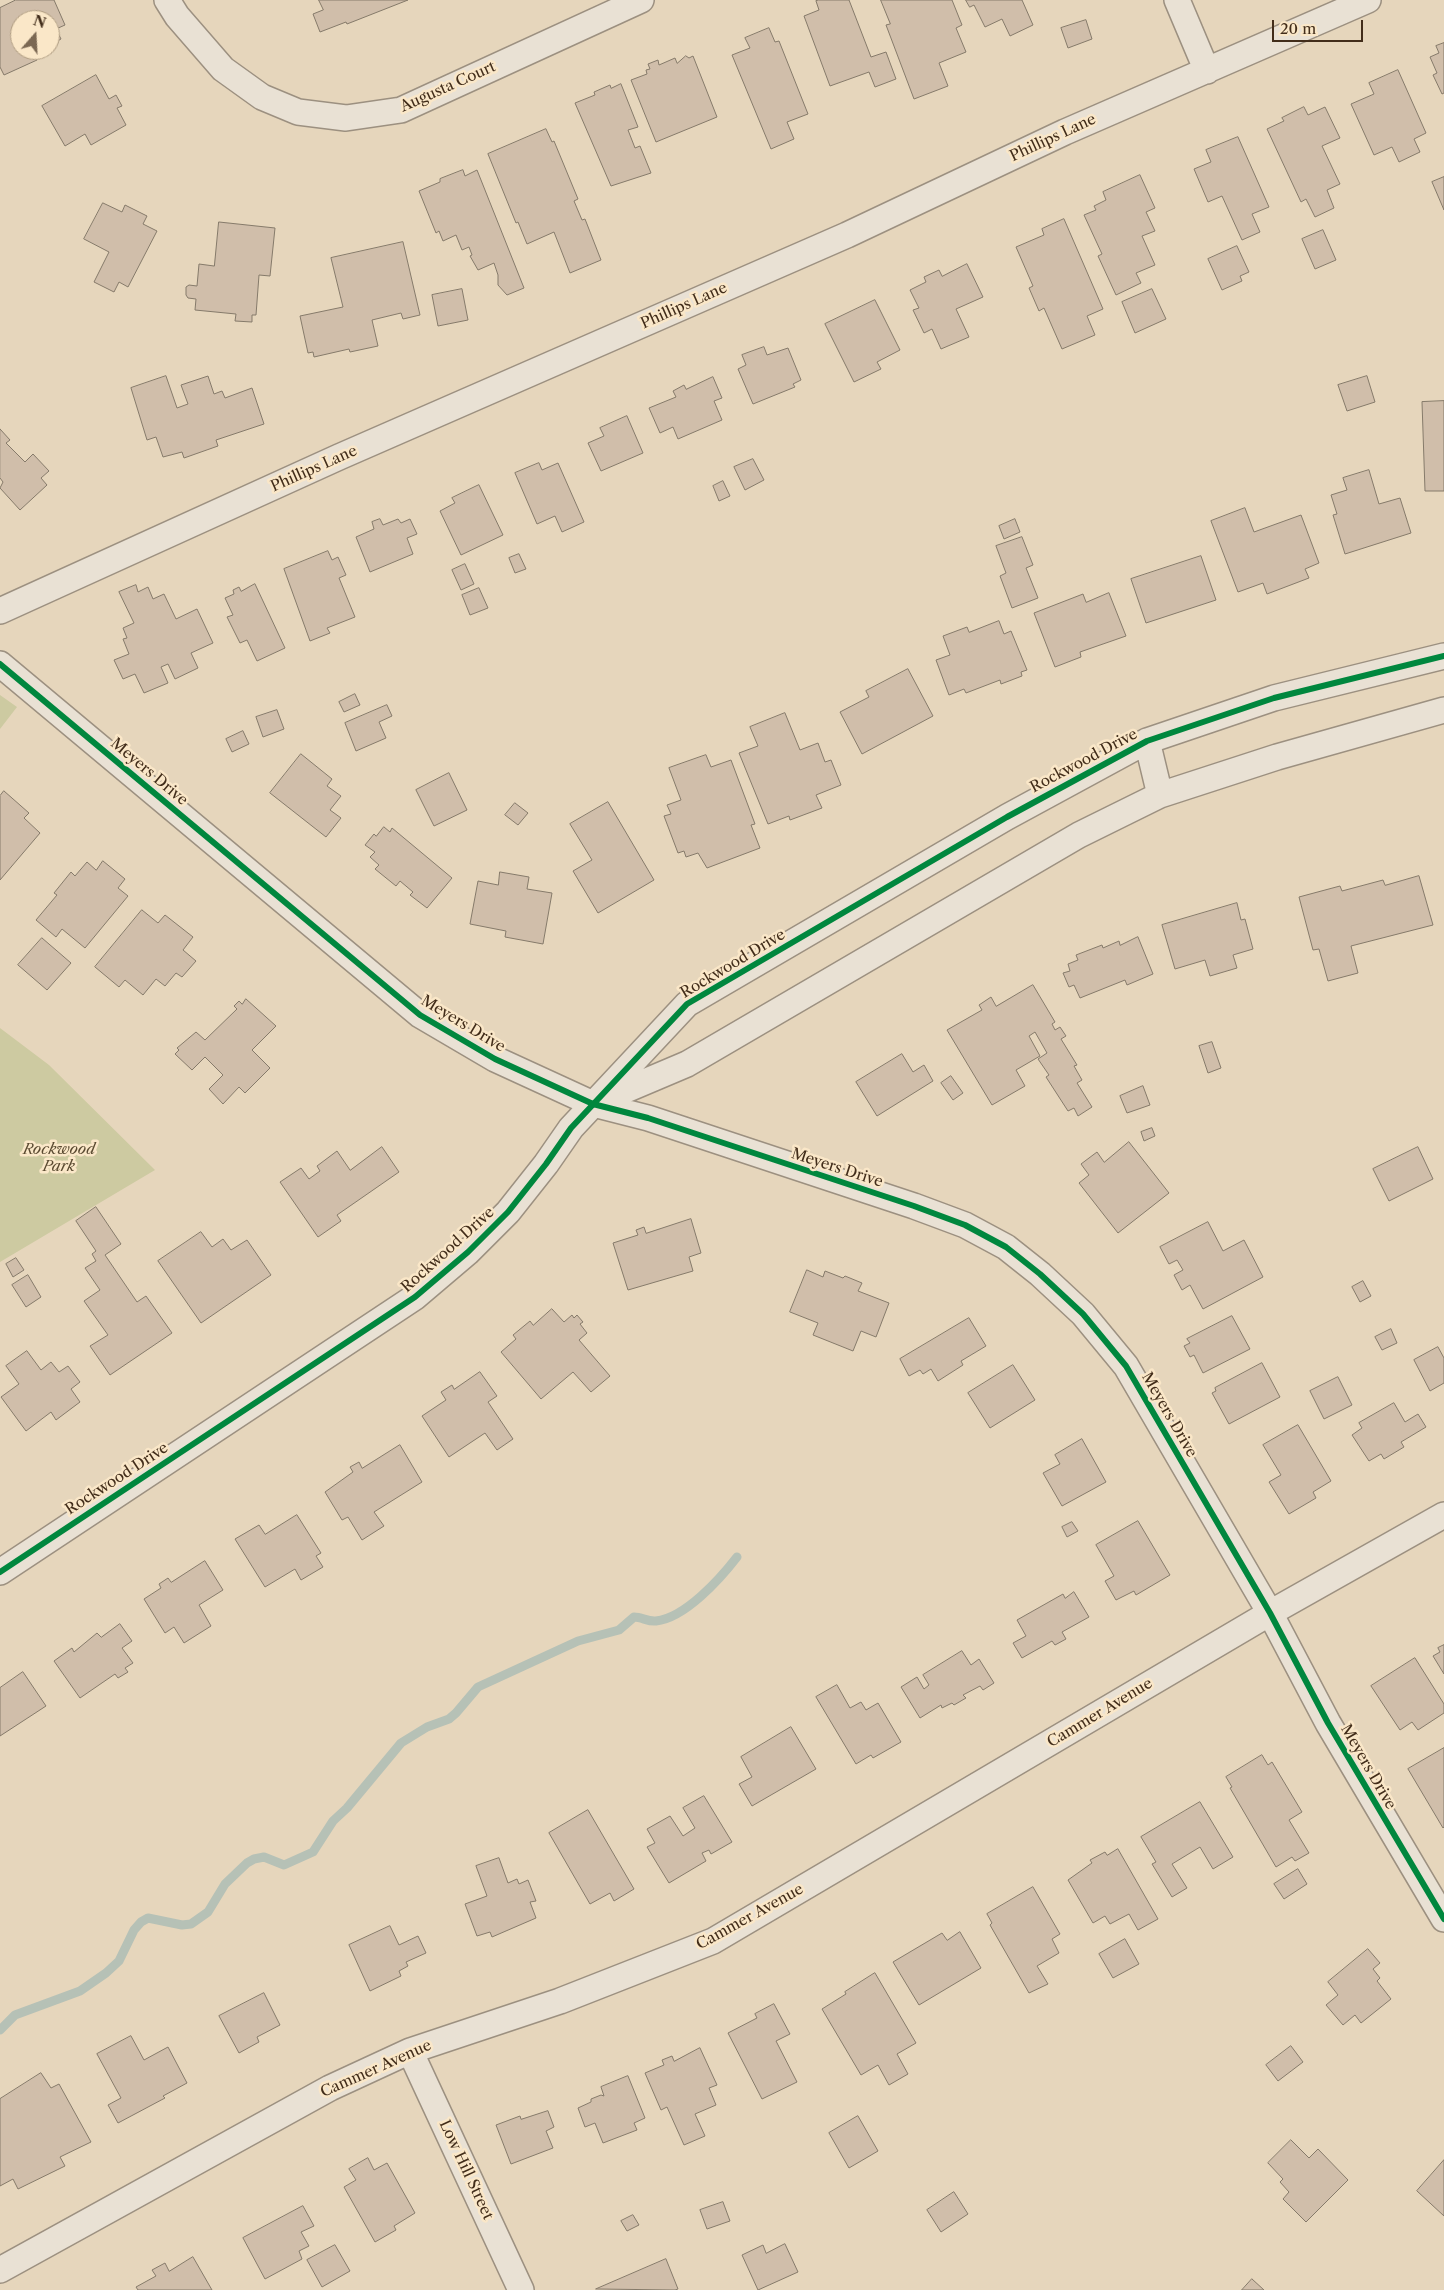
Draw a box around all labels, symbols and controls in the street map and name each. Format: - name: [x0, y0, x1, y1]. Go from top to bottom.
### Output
- north arrow: [10, 10, 60, 60]
- scale bar: [1274, 10, 1365, 42]
- text: N: [31, 11, 48, 32]
- text: 20 m: [1280, 19, 1316, 38]
- street label: Augusta Court: [397, 58, 499, 116]
- street label: Phillips Lane: [1007, 110, 1099, 166]
- street label: Phillips Lane: [638, 279, 730, 333]
- street label: Phillips Lane: [268, 442, 360, 496]
- street label: Rockwood Drive: [1027, 725, 1141, 797]
- street label: Meyers Drive: [107, 735, 191, 809]
- street label: Rockwood Drive: [677, 926, 789, 1002]
- street label: Meyers Drive: [418, 992, 508, 1056]
- park label: Rockwood Park: [23, 1141, 95, 1176]
- street label: Meyers Drive: [789, 1145, 885, 1191]
- street label: Rockwood Drive: [398, 1204, 498, 1296]
- street label: Meyers Drive: [1137, 1369, 1201, 1461]
- street label: Rockwood Drive: [62, 1439, 172, 1519]
- street label: Cammer Avenue: [1044, 1675, 1156, 1751]
- street label: Meyers Drive: [1336, 1721, 1400, 1813]
- street label: Cammer Avenue: [693, 1880, 807, 1954]
- street label: Cammer Avenue: [318, 2036, 434, 2102]
- street label: Low Hill Street: [435, 2117, 497, 2223]

